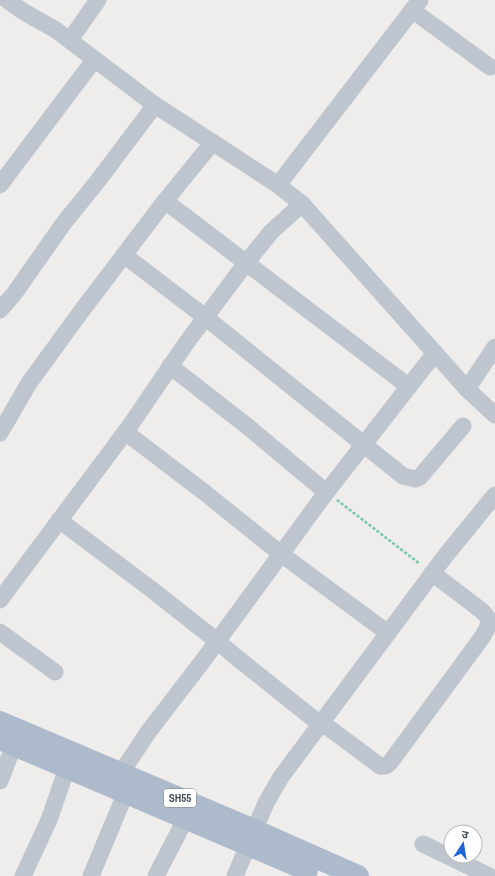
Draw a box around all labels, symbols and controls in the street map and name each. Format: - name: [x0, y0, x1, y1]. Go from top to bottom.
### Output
- road number: SH55: [164, 789, 196, 807]
- north arrow: [443, 824, 483, 864]
- text: उ: [460, 827, 470, 842]

